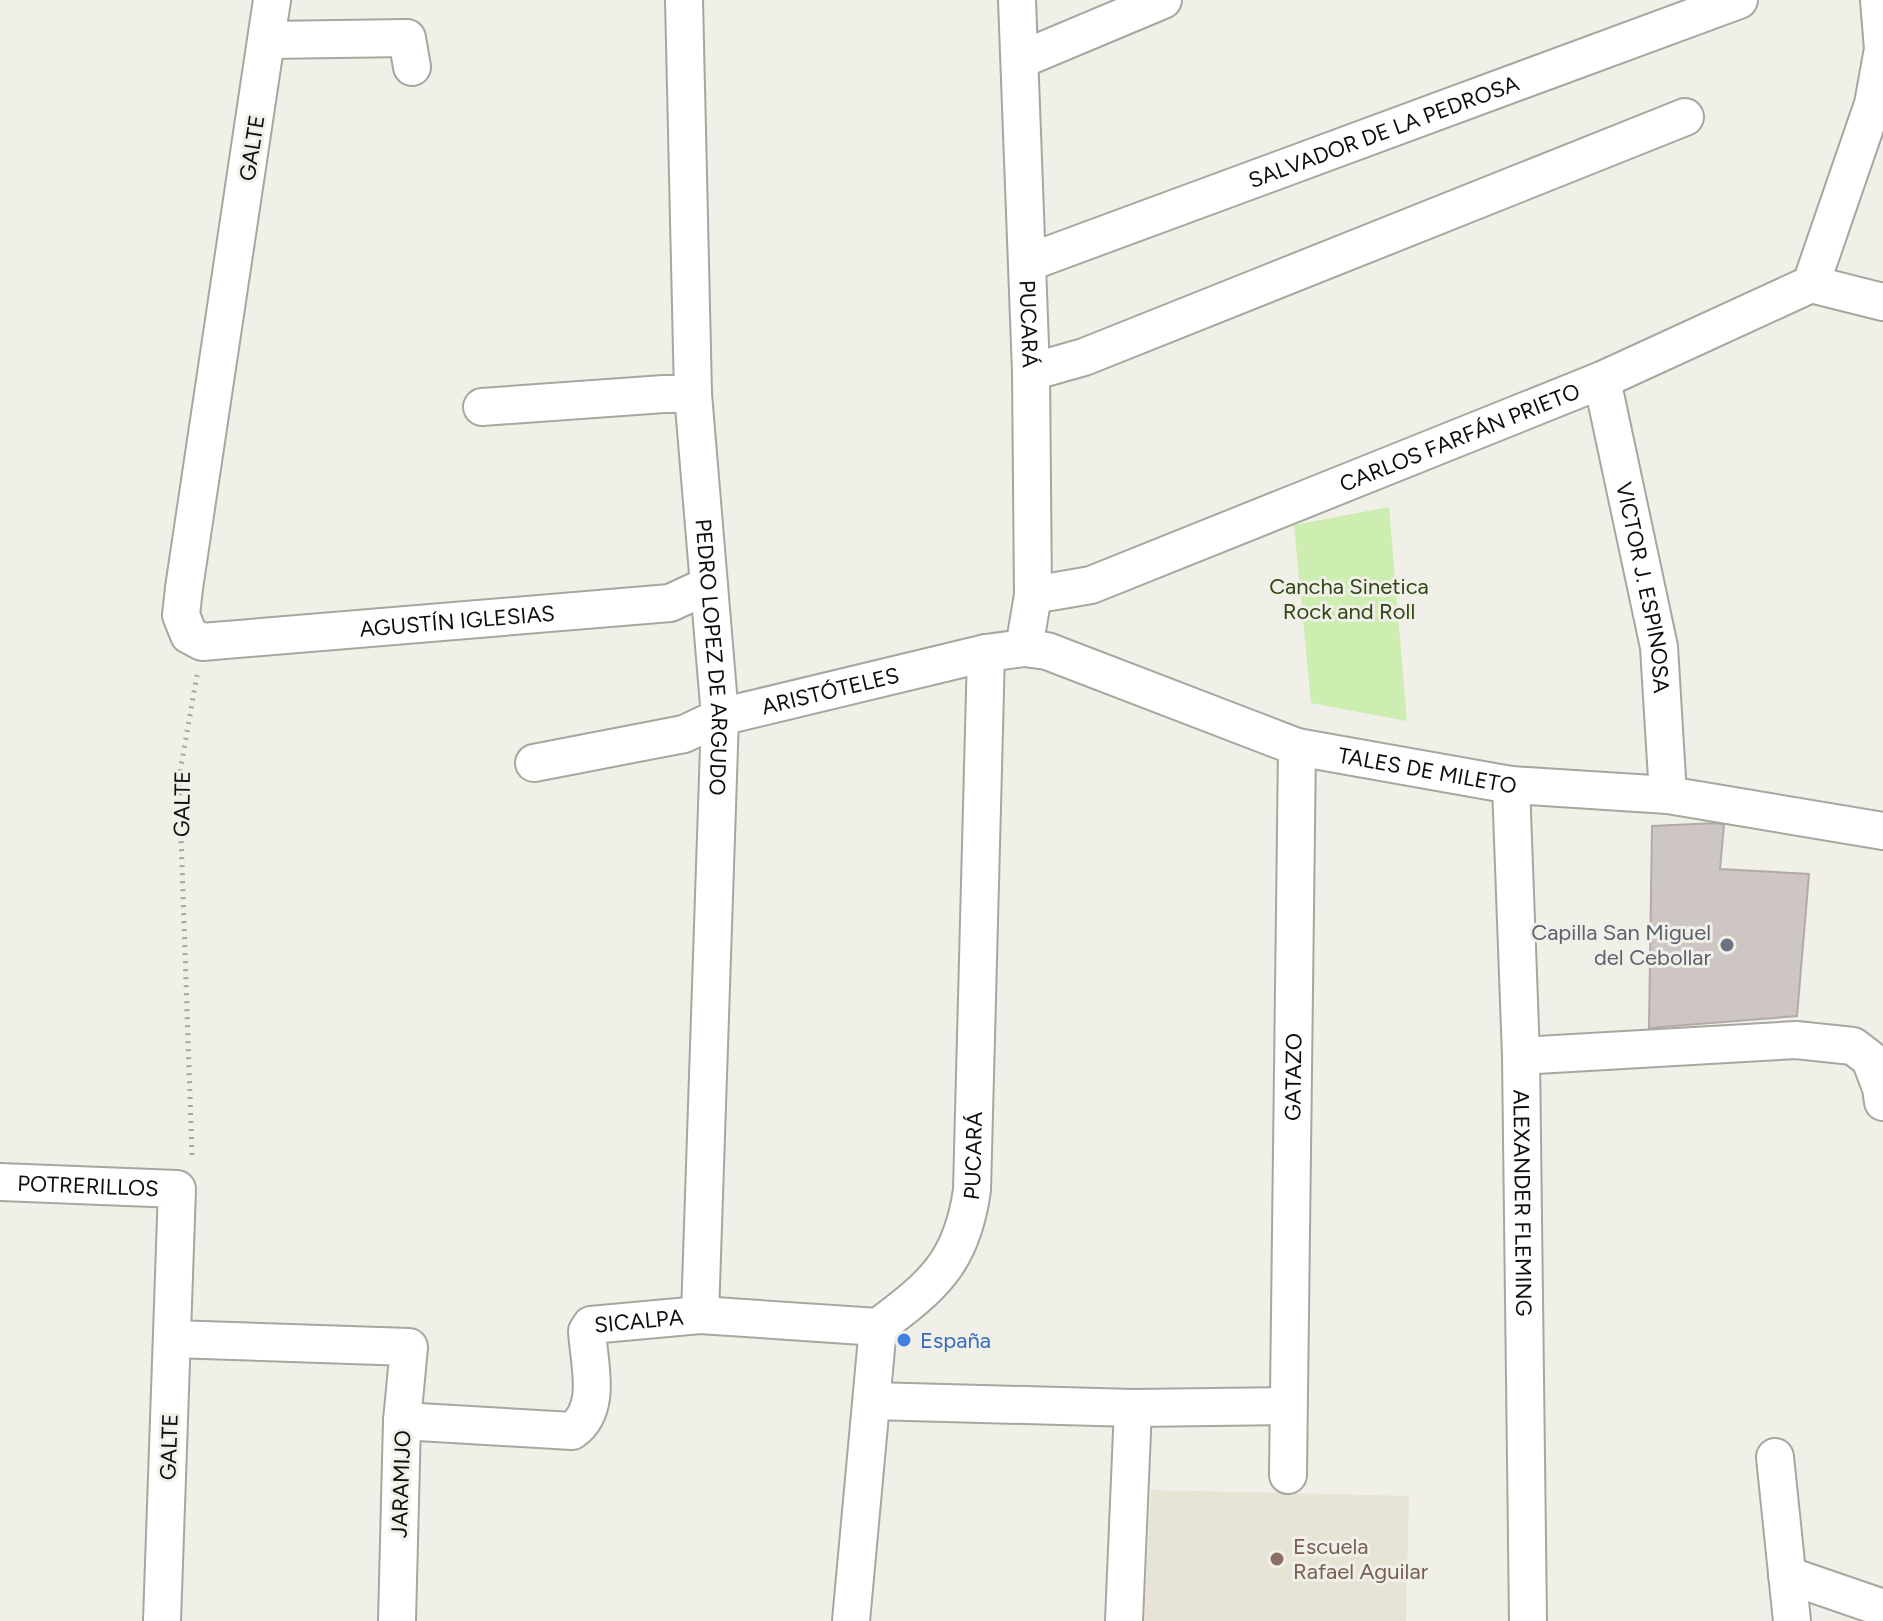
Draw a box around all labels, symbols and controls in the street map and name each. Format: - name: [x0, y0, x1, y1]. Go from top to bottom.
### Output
- street label: SALVADOR DE LA PEDROSA: [1245, 69, 1522, 194]
- street label: GALTE: [233, 113, 271, 183]
- street label: PUCARÁ: [1014, 279, 1044, 368]
- street label: CARLOS FARFÁN PRIETO: [1336, 377, 1584, 497]
- street label: VICTOR J. ESPINOSA: [1611, 480, 1675, 694]
- street label: PEDRO LOPEZ DE ARGUDO: [690, 518, 733, 796]
- park label: Cancha Sinetica Rock and Roll: [1269, 573, 1429, 625]
- street label: AGUSTÍN IGLESIAS: [358, 599, 556, 642]
- street label: ARISTÓTELES: [759, 661, 902, 720]
- street label: TALES DE MILETO: [1336, 741, 1519, 799]
- street label: GALTE: [168, 771, 196, 837]
- place label: Capilla San Miguel del Cebollar: [1531, 919, 1712, 971]
- marker: Capilla San Miguel del Cebollar: [1718, 936, 1736, 954]
- street label: GATAZO: [1279, 1033, 1307, 1121]
- street label: ALEXANDER FLEMING: [1508, 1089, 1538, 1316]
- street label: PUCARÁ: [957, 1111, 988, 1201]
- street label: POTRERILLOS: [17, 1169, 159, 1202]
- street label: SICALPA: [593, 1303, 685, 1338]
- place label: España: [920, 1327, 991, 1354]
- marker: España: [895, 1331, 913, 1349]
- street label: GALTE: [154, 1413, 184, 1481]
- street label: JARAMIJO: [386, 1430, 416, 1538]
- place label: Escuela Rafael Aguilar: [1293, 1533, 1429, 1585]
- marker: Escuela Rafael Aguilar: [1268, 1550, 1286, 1568]

